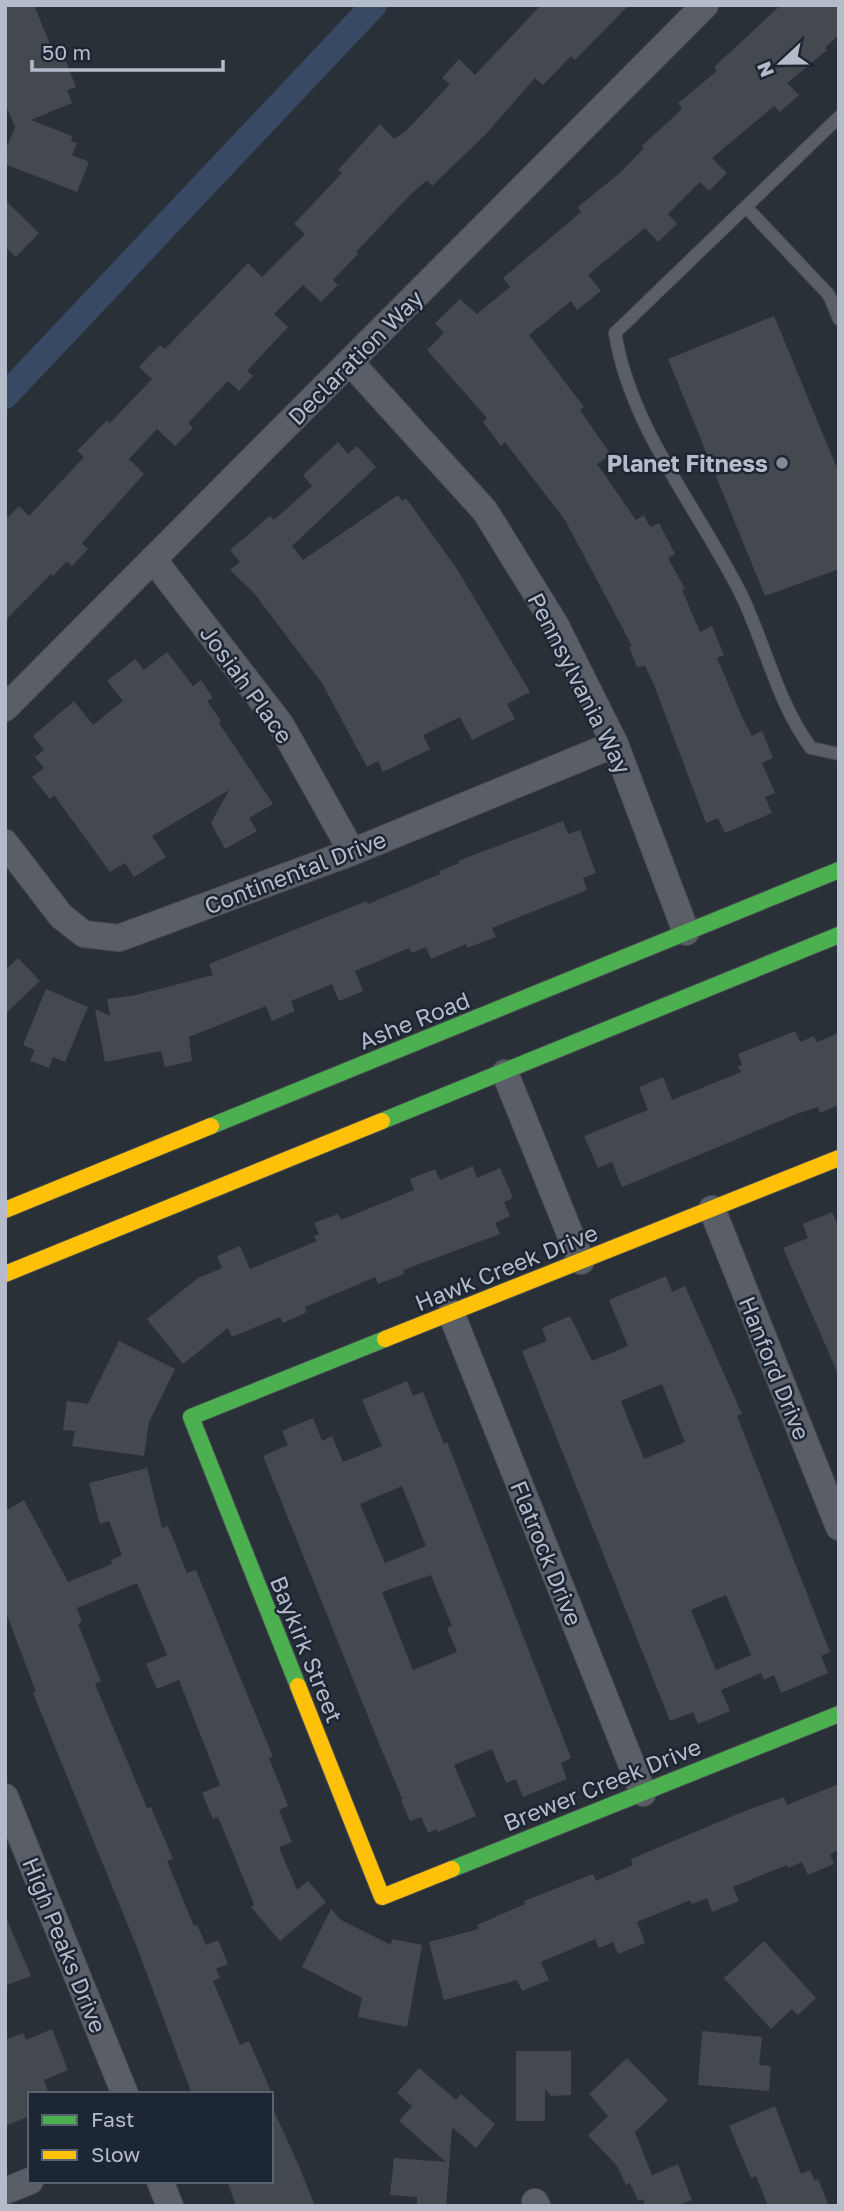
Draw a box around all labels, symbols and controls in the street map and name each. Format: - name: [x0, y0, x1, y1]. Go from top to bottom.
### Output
- scale bar: [32, 28, 222, 72]
- north arrow: [746, 28, 816, 98]
- text: 50 m: [42, 39, 91, 65]
- text: N: [751, 59, 778, 81]
- street label: Declaration Way: [282, 284, 428, 430]
- place label: Planet Fitness: [607, 449, 768, 477]
- marker: Planet Fitness: [774, 455, 790, 471]
- street label: Pennsylvania Way: [522, 588, 638, 778]
- street label: Josiah Place: [195, 620, 299, 748]
- street label: Continental Drive: [200, 824, 390, 920]
- street label: Ashe Road: [354, 985, 474, 1055]
- street label: Hawk Creek Drive: [411, 1218, 601, 1316]
- street label: Hanford Drive: [734, 1292, 816, 1444]
- street label: Flatrock Drive: [505, 1476, 589, 1630]
- street label: Baykirk Street: [265, 1572, 349, 1726]
- street label: Brewer Creek Drive: [499, 1732, 705, 1836]
- street label: High Peaks Drive: [17, 1853, 113, 2037]
- legend: [28, 2092, 273, 2183]
- text: Fast: [91, 2106, 134, 2132]
- text: Slow: [91, 2141, 140, 2167]

